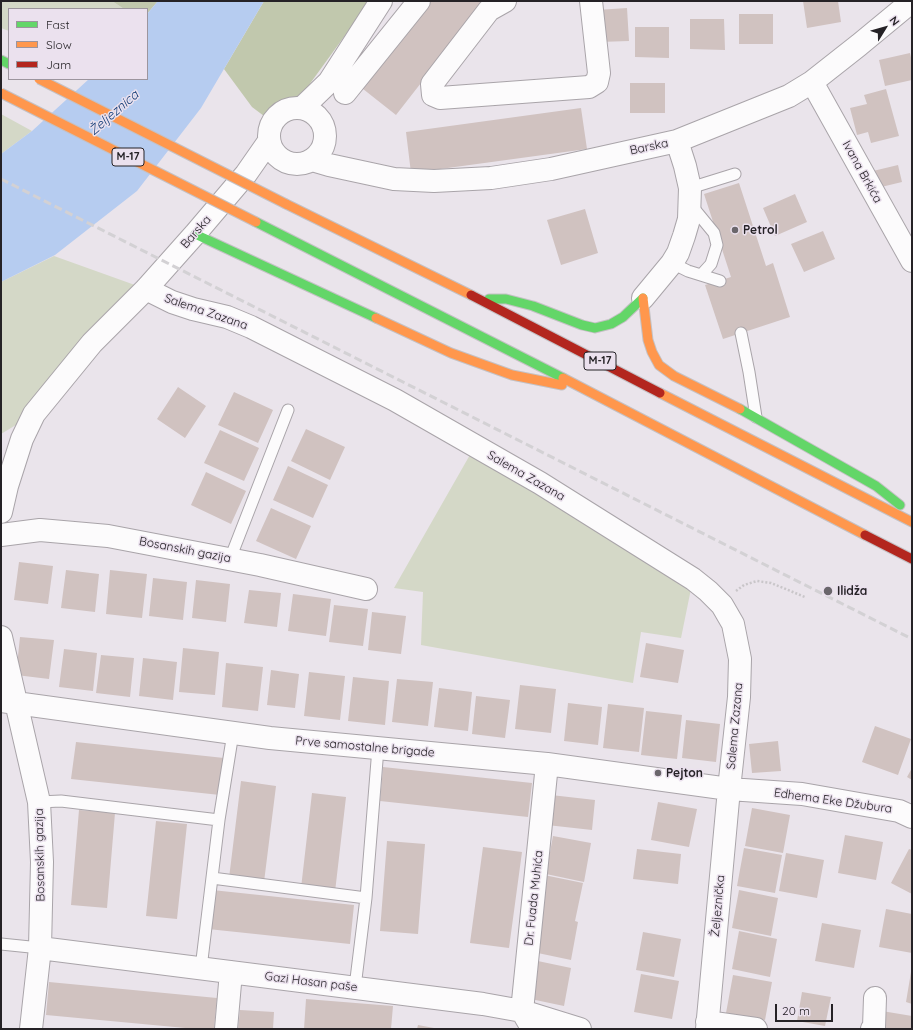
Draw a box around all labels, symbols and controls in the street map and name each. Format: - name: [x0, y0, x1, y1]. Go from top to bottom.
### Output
- legend: [8, 8, 148, 80]
- north arrow: [865, 8, 905, 48]
- text: N: [887, 13, 903, 28]
- text: Fast: [46, 17, 70, 32]
- text: Slow: [46, 37, 72, 52]
- text: Jam: [46, 57, 71, 72]
- water label: Željeznica: [86, 87, 142, 139]
- street label: Barska: [628, 136, 670, 158]
- street label: Ivana Brkića: [839, 138, 885, 206]
- road number: M-17: [112, 148, 144, 166]
- street label: Barska: [178, 213, 214, 251]
- place label: Petrol: [743, 223, 778, 237]
- marker: Petrol: [730, 225, 740, 235]
- street label: Salema Zazana: [162, 291, 250, 333]
- road number: M-17: [584, 352, 616, 370]
- street label: Salema Zazana: [485, 448, 567, 504]
- street label: Bosanskih gazija: [138, 534, 232, 566]
- place label: Ilidža: [837, 584, 867, 598]
- marker: Ilidža: [822, 585, 834, 597]
- street label: Salema Zazana: [724, 682, 746, 770]
- street label: Prve samostalne brigade: [295, 734, 435, 760]
- place label: Pejton: [666, 766, 703, 780]
- marker: Pejton: [653, 768, 663, 778]
- street label: Edhema Eke Džubura: [773, 786, 893, 816]
- street label: Bosanskih gazija: [32, 808, 48, 902]
- street label: Dr. Fuada Muhića: [522, 850, 546, 946]
- street label: Željeznička: [708, 874, 728, 938]
- street label: Gazi Hasan paše: [264, 969, 358, 995]
- scale bar: [777, 996, 835, 1022]
- text: 20 m: [782, 1003, 810, 1018]

